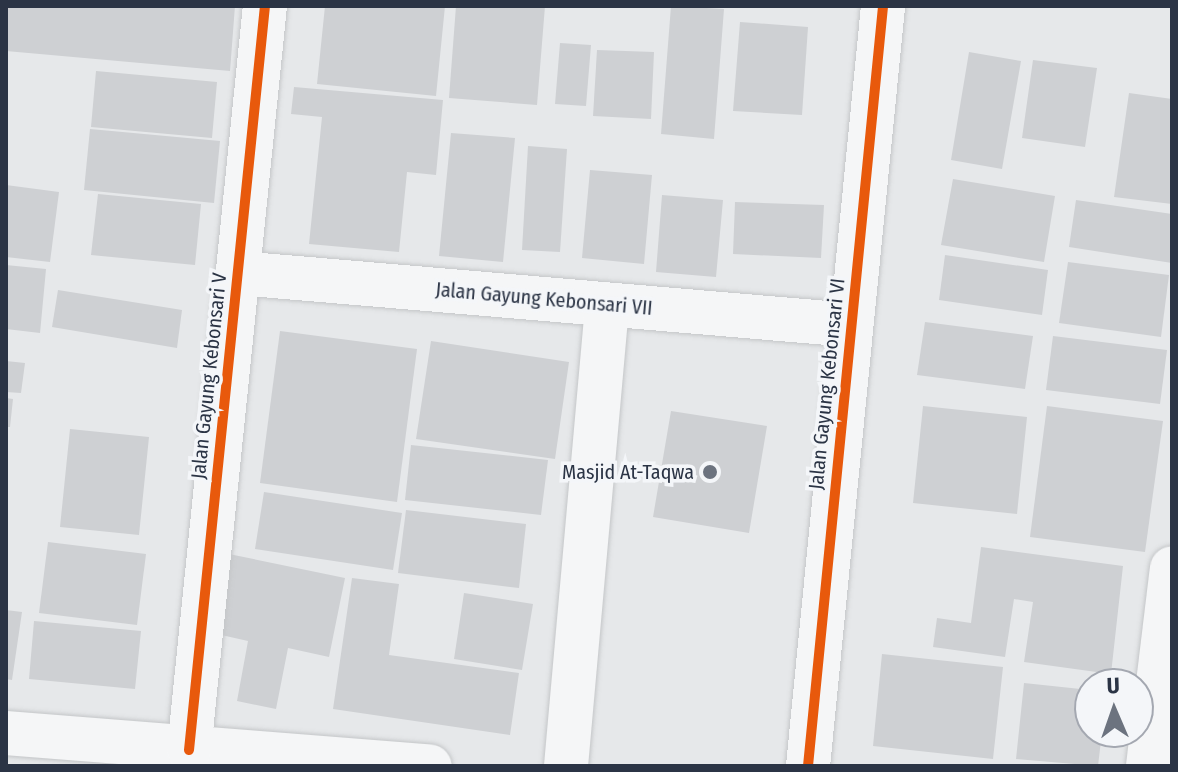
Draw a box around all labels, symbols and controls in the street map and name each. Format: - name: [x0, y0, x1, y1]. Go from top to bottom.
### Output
- street label: Jalan Gayung Kebonsari V: [186, 272, 232, 480]
- street label: Jalan Gayung Kebonsari VI: [804, 277, 850, 491]
- street label: Jalan Gayung Kebonsari VII: [435, 278, 653, 320]
- place label: Masjid At-Taqwa: [562, 460, 694, 484]
- marker: Masjid At-Taqwa: [701, 463, 719, 481]
- north arrow: [1074, 668, 1154, 748]
- text: U: [1106, 672, 1120, 699]

